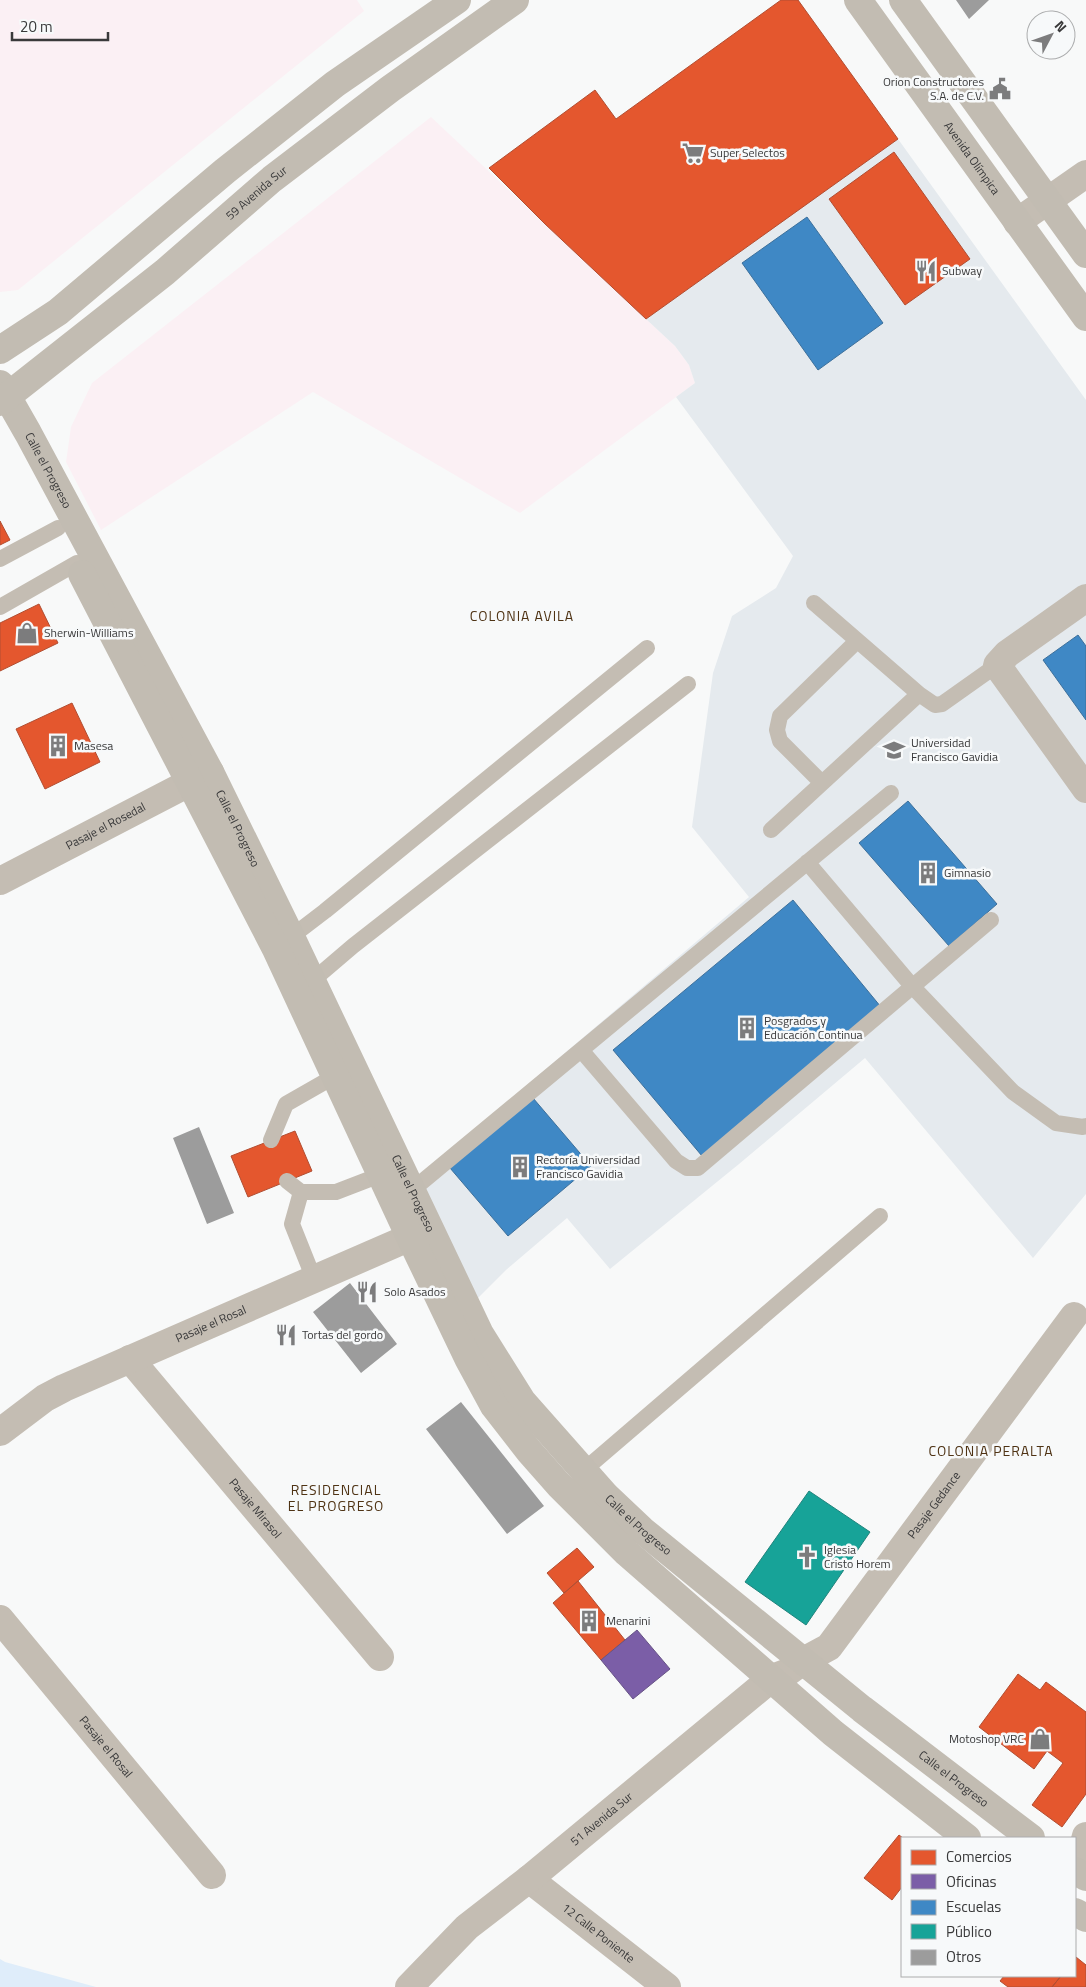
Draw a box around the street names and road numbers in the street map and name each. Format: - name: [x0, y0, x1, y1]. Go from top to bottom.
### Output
- street label: Avenida Olímpica: [939, 117, 1005, 199]
- street label: 59 Avenida Sur: [221, 161, 291, 224]
- street label: Calle el Progreso: [20, 429, 77, 512]
- street label: Calle el Progreso: [211, 786, 265, 870]
- street label: Pasaje el Rosedal: [62, 797, 149, 854]
- street label: Calle el Progreso: [387, 1151, 440, 1235]
- street label: Pasaje el Rosal: [172, 1300, 249, 1347]
- street label: Pasaje Gedance: [902, 1467, 965, 1542]
- street label: Pasaje Mirasol: [225, 1474, 287, 1542]
- street label: Calle el Progreso: [601, 1490, 676, 1560]
- street label: Pasaje el Rosal: [75, 1711, 138, 1782]
- street label: Calle el Progreso: [915, 1745, 993, 1812]
- street label: 51 Avenida Sur: [566, 1787, 637, 1850]
- street label: 12 Calle Poniente: [558, 1898, 639, 1968]

